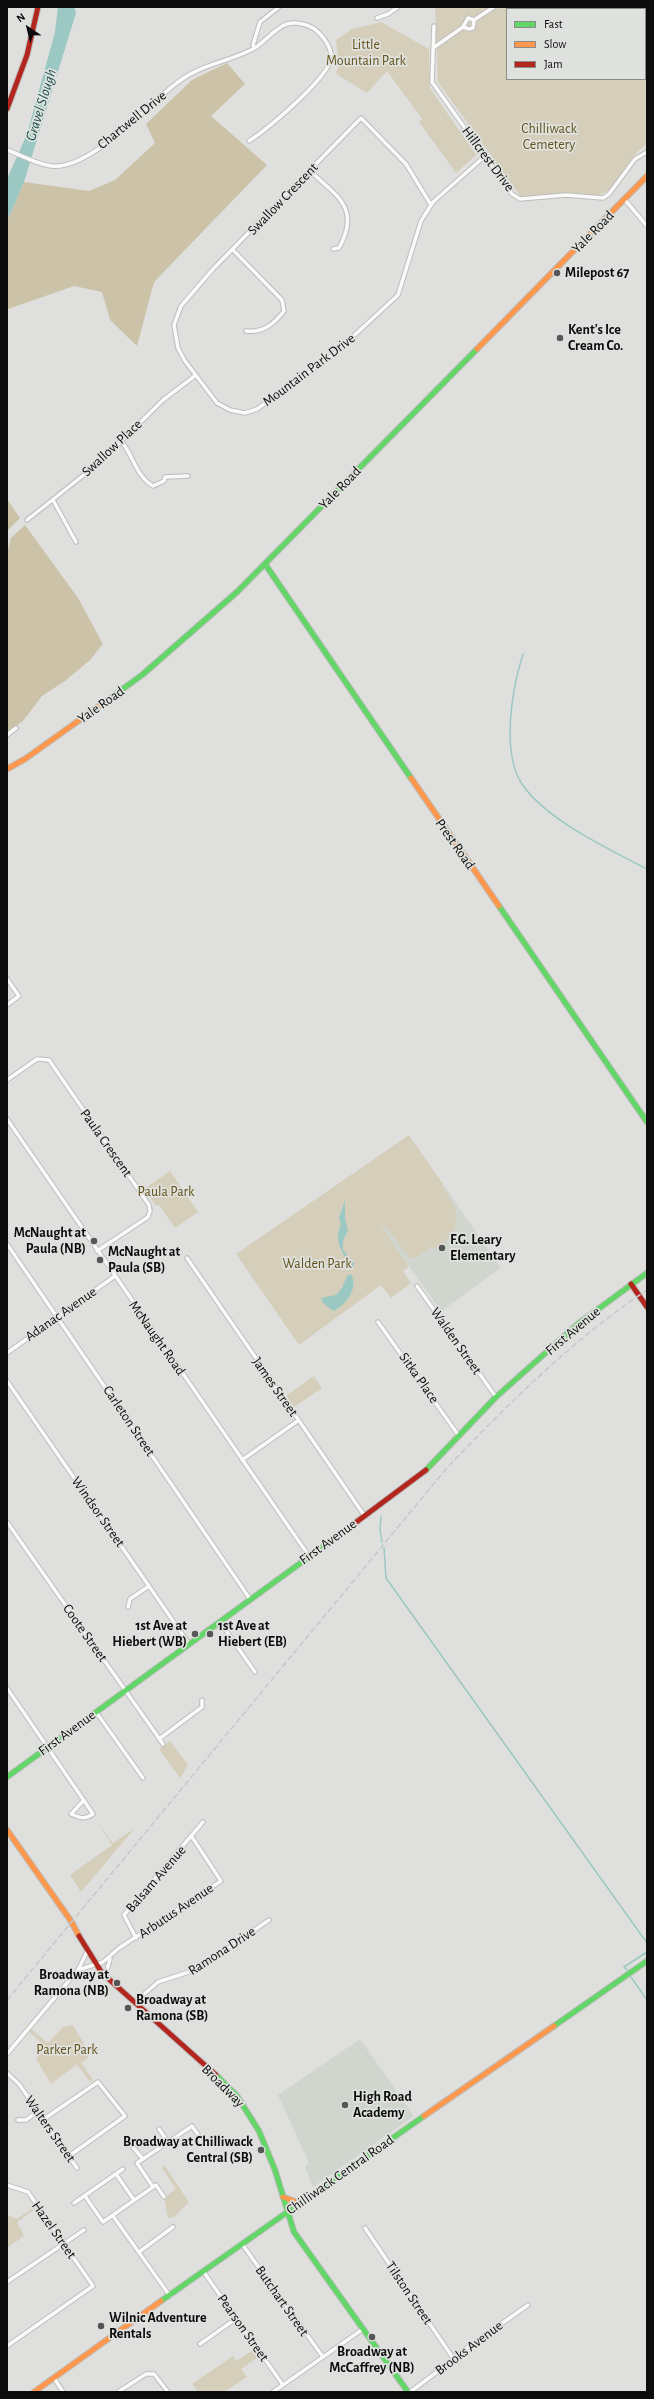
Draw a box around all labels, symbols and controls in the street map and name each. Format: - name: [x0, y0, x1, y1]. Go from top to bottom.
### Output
- north arrow: [8, 8, 48, 48]
- legend: [506, 8, 646, 80]
- text: N: [15, 11, 27, 24]
- text: Fast: [544, 18, 563, 30]
- park label: Little Mountain Park: [326, 37, 406, 70]
- text: Slow: [544, 38, 566, 50]
- text: Jam: [544, 58, 563, 70]
- water label: Gravel Slough: [22, 67, 60, 143]
- street label: Chartwell Drive: [94, 87, 170, 153]
- park label: Chilliwack Cemetery: [521, 121, 577, 154]
- street label: Hillcrest Drive: [458, 123, 518, 195]
- street label: Swallow Crescent: [244, 159, 322, 239]
- street label: Yale Road: [568, 207, 618, 257]
- place label: Milepost 67: [565, 265, 629, 281]
- marker: Milepost 67: [552, 268, 562, 278]
- place label: Kent's Ice Cream Co.: [568, 322, 623, 354]
- street label: Mountain Park Drive: [259, 330, 359, 410]
- marker: Kent's Ice Cream Co.: [555, 333, 565, 343]
- street label: Swallow Place: [78, 416, 146, 480]
- street label: Yale Road: [316, 463, 364, 513]
- street label: Yale Road: [74, 683, 128, 727]
- street label: Prest Road: [432, 815, 478, 873]
- street label: Paula Crescent: [76, 1106, 136, 1180]
- park label: Paula Park: [138, 1184, 194, 1200]
- place label: McNaught at Paula (NB): [14, 1225, 86, 1258]
- place label: F.G. Leary Elementary: [450, 1232, 515, 1264]
- marker: McNaught at Paula (NB): [89, 1236, 99, 1246]
- marker: F.G. Leary Elementary: [437, 1243, 447, 1253]
- place label: McNaught at Paula (SB): [108, 1244, 180, 1276]
- marker: McNaught at Paula (SB): [95, 1255, 105, 1265]
- park label: Walden Park: [282, 1256, 352, 1272]
- street label: Adanac Avenue: [22, 1283, 100, 1345]
- street label: McNaught Road: [125, 1297, 189, 1379]
- street label: First Avenue: [542, 1303, 604, 1359]
- street label: Walden Street: [427, 1304, 485, 1378]
- street label: Sitka Place: [395, 1349, 443, 1407]
- street label: James Street: [248, 1354, 302, 1420]
- street label: Carleton Street: [99, 1382, 159, 1460]
- street label: Windsor Street: [68, 1474, 128, 1550]
- street label: First Avenue: [296, 1516, 360, 1568]
- street label: Coote Street: [59, 1601, 111, 1665]
- place label: 1st Ave at Hiebert (WB): [112, 1618, 187, 1650]
- place label: 1st Ave at Hiebert (EB): [218, 1618, 287, 1650]
- marker: 1st Ave at Hiebert (WB): [190, 1629, 200, 1639]
- marker: 1st Ave at Hiebert (EB): [205, 1629, 215, 1639]
- street label: First Avenue: [35, 1707, 99, 1759]
- street label: Balsam Avenue: [122, 1842, 190, 1916]
- street label: Arbutus Avenue: [135, 1880, 217, 1942]
- street label: Ramona Drive: [185, 1923, 259, 1979]
- place label: Broadway at Ramona (NB): [34, 1967, 109, 2000]
- marker: Broadway at Ramona (NB): [112, 1978, 122, 1988]
- place label: Broadway at Ramona (SB): [136, 1992, 209, 2024]
- marker: Broadway at Ramona (SB): [123, 2003, 133, 2013]
- park label: Parker Park: [36, 2042, 98, 2058]
- street label: Broadway: [198, 2061, 248, 2111]
- place label: High Road Academy: [353, 2089, 412, 2122]
- street label: Walters Street: [21, 2092, 79, 2166]
- marker: High Road Academy: [340, 2100, 350, 2110]
- street label: Chilliwack Central Road: [283, 2132, 397, 2218]
- place label: Broadway at Chilliwack Central (SB): [123, 2134, 253, 2166]
- marker: Broadway at Chilliwack Central (SB): [256, 2145, 266, 2155]
- street label: Hazel Street: [28, 2198, 80, 2262]
- street label: Tilston Street: [382, 2258, 436, 2328]
- street label: Butchart Street: [252, 2263, 312, 2339]
- street label: Pearson Street: [214, 2291, 272, 2365]
- place label: Wilnic Adventure Rentals: [109, 2310, 207, 2342]
- street label: Brooks Avenue: [432, 2317, 506, 2379]
- marker: Wilnic Adventure Rentals: [96, 2321, 106, 2331]
- marker: Broadway at McCaffrey (NB): [367, 2332, 377, 2342]
- place label: Broadway at McCaffrey (NB): [329, 2344, 415, 2376]

